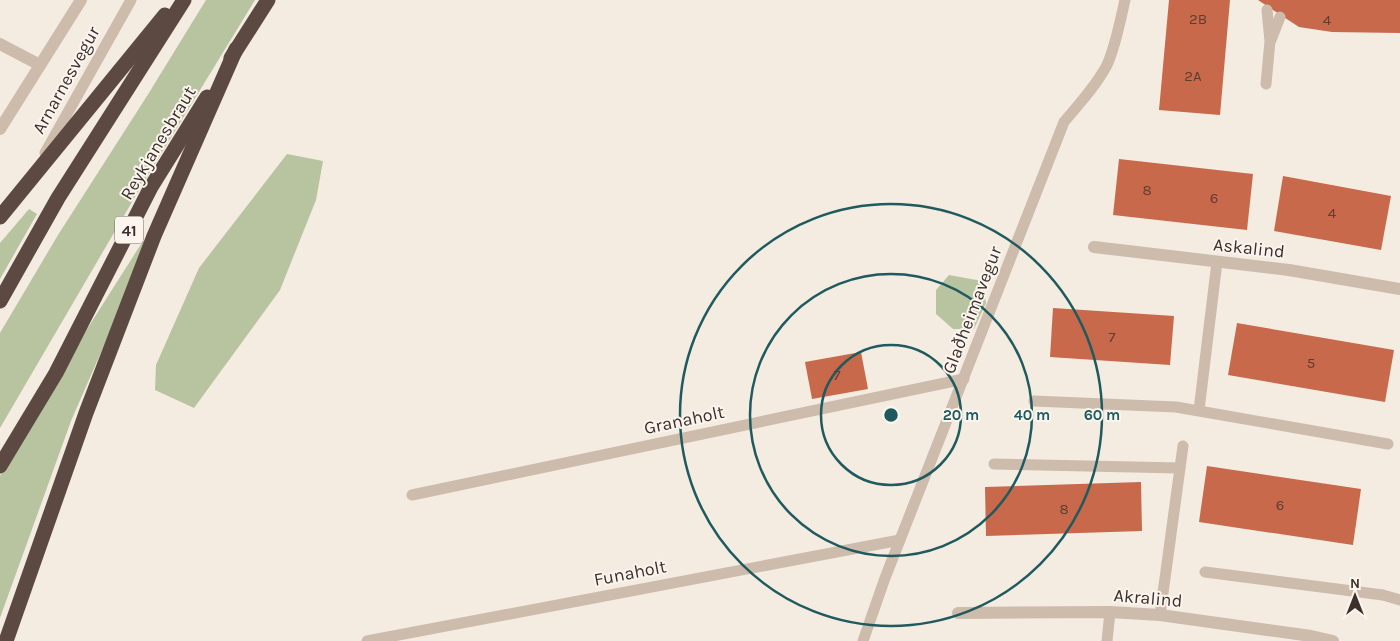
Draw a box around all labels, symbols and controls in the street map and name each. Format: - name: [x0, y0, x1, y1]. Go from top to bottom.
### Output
- house number: 2B: [1189, 10, 1207, 28]
- house number: 4: [1323, 11, 1332, 29]
- street label: Arnarnesvegur: [27, 22, 105, 138]
- house number: 2A: [1184, 67, 1202, 85]
- street label: Reykjanesbraut: [115, 82, 201, 204]
- house number: 8: [1142, 181, 1152, 199]
- house number: 6: [1210, 189, 1218, 207]
- house number: 4: [1328, 204, 1337, 222]
- road number: 41: [115, 216, 143, 244]
- street label: Askalind: [1212, 233, 1286, 263]
- street label: Glaðheimavegur: [938, 243, 1007, 377]
- house number: 7: [1108, 328, 1116, 346]
- house number: 5: [1307, 354, 1315, 372]
- house number: 7: [833, 366, 841, 384]
- street label: Granaholt: [642, 401, 726, 439]
- centre of rings: [882, 406, 900, 424]
- text: 20 m: [943, 406, 979, 424]
- text: 40 m: [1014, 406, 1050, 424]
- text: 60 m: [1084, 406, 1120, 424]
- house number: 6: [1276, 496, 1284, 514]
- house number: 8: [1059, 500, 1069, 518]
- street label: Funaholt: [592, 555, 668, 591]
- north arrow: [1330, 571, 1380, 621]
- text: N: [1350, 575, 1360, 592]
- street label: Akralind: [1113, 584, 1183, 612]

